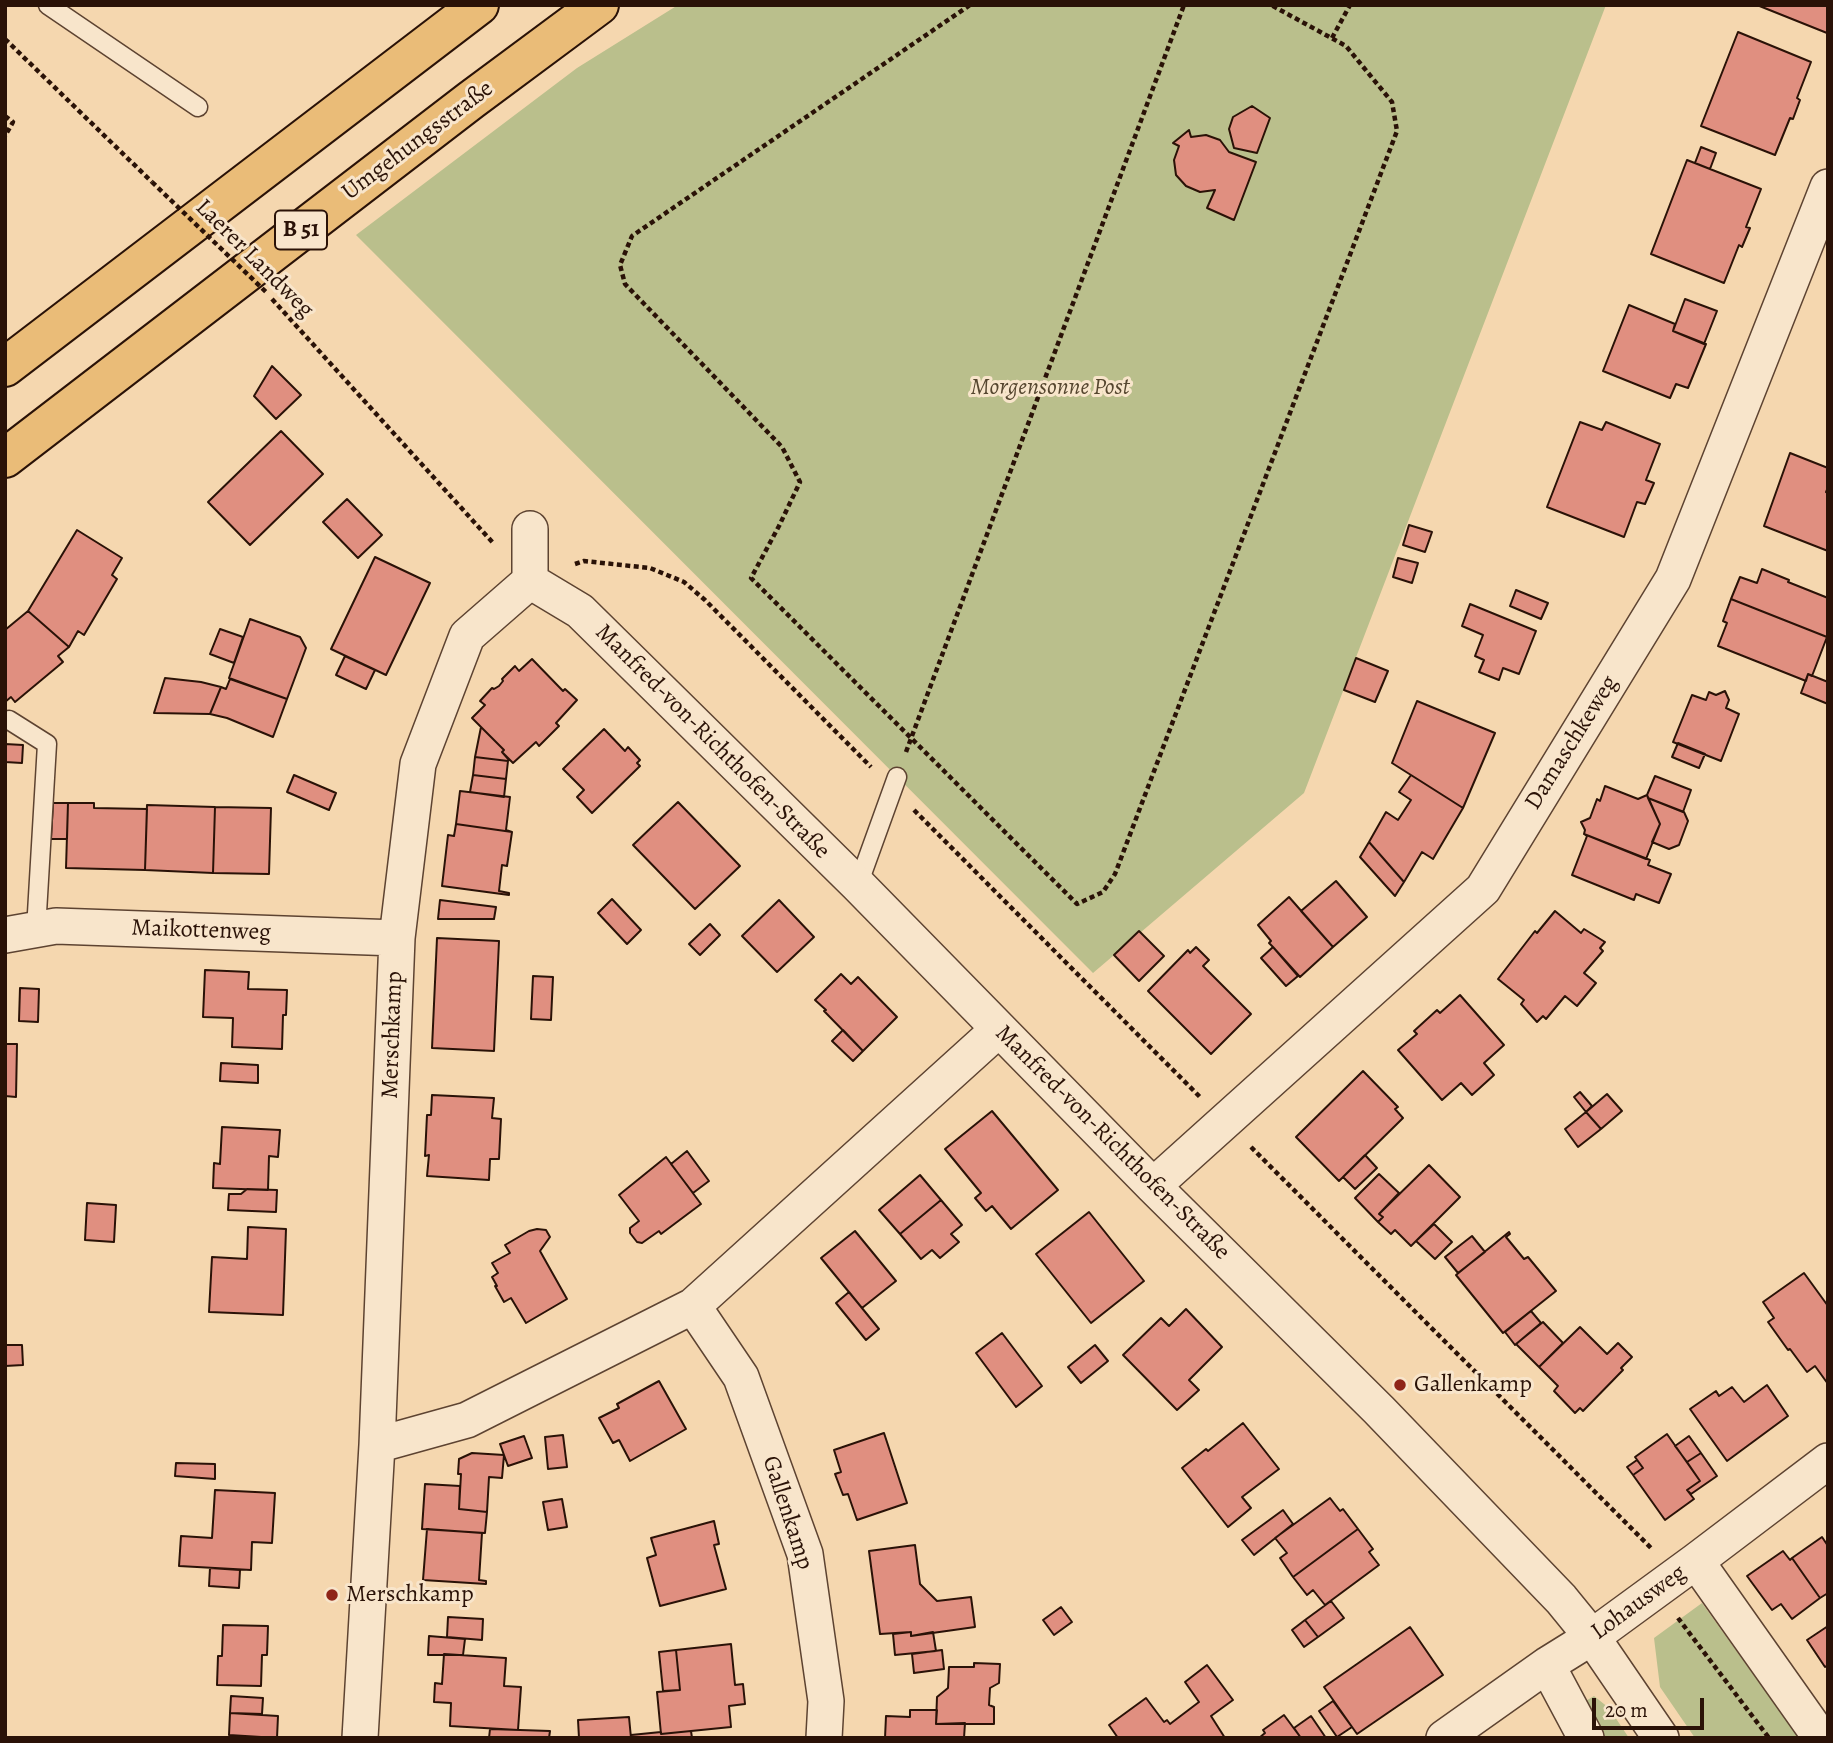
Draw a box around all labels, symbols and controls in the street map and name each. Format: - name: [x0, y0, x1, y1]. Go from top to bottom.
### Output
- street label: Umgehungsstraße: [337, 75, 499, 207]
- street label: Laerer Landweg: [189, 194, 319, 324]
- road number: B 51: [275, 210, 327, 249]
- park label: Morgensonne Post: [971, 374, 1129, 402]
- street label: Manfred-von-Richthofen-Straße: [589, 619, 835, 865]
- street label: Damaschkeweg: [1519, 670, 1625, 816]
- street label: Maikottenweg: [131, 914, 271, 948]
- street label: Merschkamp: [376, 971, 410, 1099]
- street label: Manfred-von-Richthofen-Straße: [989, 1020, 1235, 1266]
- place label: Gallenkamp: [1414, 1371, 1532, 1399]
- marker: Gallenkamp: [1392, 1377, 1408, 1393]
- street label: Gallenkamp: [755, 1453, 819, 1573]
- street label: Lohausweg: [1586, 1559, 1692, 1647]
- place label: Merschkamp: [346, 1581, 474, 1609]
- marker: Merschkamp: [324, 1587, 340, 1603]
- scale bar: [1595, 1684, 1707, 1728]
- text: 20 m: [1605, 1696, 1648, 1724]

